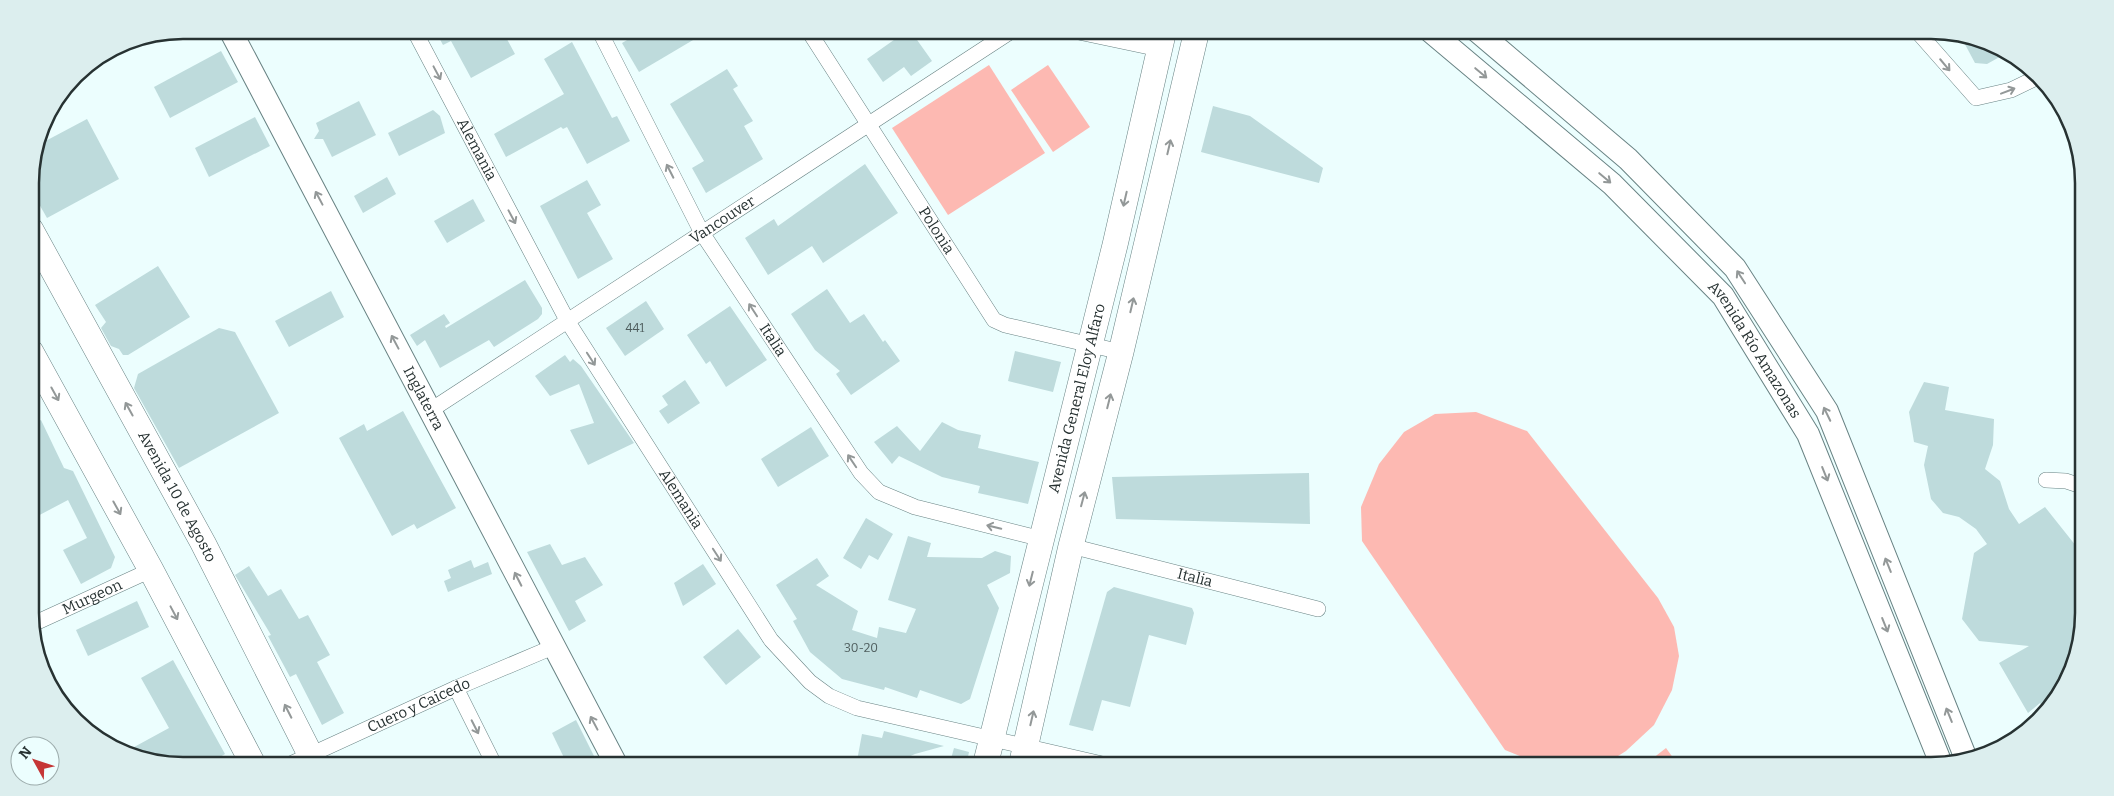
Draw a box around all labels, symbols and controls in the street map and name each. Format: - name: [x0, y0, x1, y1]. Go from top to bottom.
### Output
- one-way arrow: [1939, 58, 1950, 71]
- one-way arrow: [433, 65, 442, 80]
- one-way arrow: [1474, 68, 1487, 79]
- one-way arrow: [2000, 85, 2015, 95]
- street label: Alemania: [453, 115, 501, 183]
- one-way arrow: [1165, 139, 1174, 155]
- one-way arrow: [665, 164, 674, 179]
- one-way arrow: [1598, 172, 1611, 183]
- one-way arrow: [314, 191, 323, 206]
- one-way arrow: [1120, 191, 1129, 207]
- street label: Vancouver: [686, 192, 759, 248]
- street label: Polonia: [915, 203, 958, 257]
- one-way arrow: [508, 209, 517, 224]
- one-way arrow: [1735, 270, 1745, 284]
- street label: Avenida Río Amazonas: [1704, 277, 1805, 421]
- one-way arrow: [1128, 297, 1137, 313]
- street label: Avenida General Eloy Alfaro: [1044, 302, 1109, 495]
- one-way arrow: [748, 304, 758, 318]
- street label: Italia: [756, 320, 790, 360]
- house number: 441: [626, 321, 645, 335]
- one-way arrow: [390, 334, 400, 349]
- one-way arrow: [586, 352, 596, 366]
- street label: Inglaterra: [399, 363, 448, 433]
- one-way arrow: [50, 387, 60, 402]
- one-way arrow: [1104, 394, 1114, 410]
- one-way arrow: [124, 401, 134, 416]
- one-way arrow: [1822, 407, 1832, 422]
- street label: Avenida 10 de Agosto: [134, 428, 220, 565]
- one-way arrow: [847, 454, 857, 468]
- street label: Alemania: [655, 466, 707, 532]
- one-way arrow: [1820, 466, 1830, 481]
- one-way arrow: [1079, 492, 1088, 508]
- one-way arrow: [112, 500, 122, 515]
- one-way arrow: [987, 522, 1003, 532]
- one-way arrow: [712, 547, 722, 561]
- one-way arrow: [1883, 557, 1892, 572]
- street label: Italia: [1176, 565, 1215, 591]
- one-way arrow: [1026, 571, 1036, 587]
- one-way arrow: [513, 572, 522, 587]
- street label: Murgeon: [59, 575, 125, 618]
- one-way arrow: [170, 605, 179, 620]
- one-way arrow: [1881, 617, 1891, 632]
- house number: 30-20: [844, 641, 878, 655]
- street label: Cuero y Caicedo: [365, 674, 473, 736]
- one-way arrow: [283, 704, 292, 719]
- one-way arrow: [1943, 708, 1953, 723]
- one-way arrow: [1028, 711, 1037, 727]
- one-way arrow: [589, 716, 598, 731]
- one-way arrow: [471, 719, 481, 734]
- north arrow: [10, 736, 60, 786]
- text: N: [15, 743, 36, 763]

